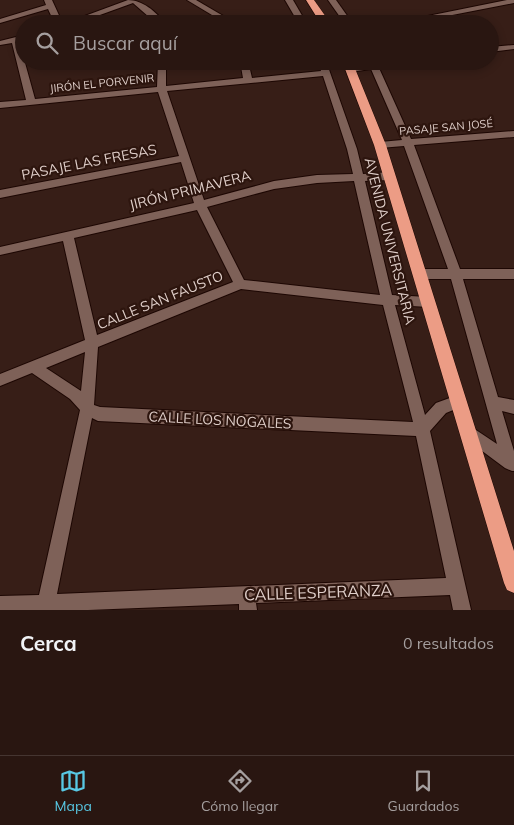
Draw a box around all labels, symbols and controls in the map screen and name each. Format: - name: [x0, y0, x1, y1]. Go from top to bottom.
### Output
- search box: [15, 15, 499, 70]
- icon: search: [33, 29, 61, 57]
- text: Buscar aquí: [73, 31, 177, 55]
- street label: JIRÓN EL PORVENIR: [49, 71, 155, 95]
- street label: PASAJE SAN JOSÉ: [399, 116, 493, 138]
- street label: PASAJE LAS FRESAS: [20, 140, 158, 184]
- street label: AVENIDA UNIVERSITARIA: [361, 156, 420, 327]
- street label: JIRÓN PRIMAVERA: [127, 166, 253, 214]
- street label: CALLE SAN FAUSTO: [94, 266, 226, 334]
- street label: CALLE LOS NOGALES: [148, 407, 292, 433]
- street label: CALLE ESPERANZA: [244, 579, 393, 605]
- text: Cerca: [20, 630, 77, 656]
- text: 0 resultados: [403, 633, 494, 653]
- tab: Mapa: [55, 767, 92, 815]
- tab: Cómo llegar: [201, 767, 278, 815]
- tab: Guardados: [388, 767, 459, 815]

